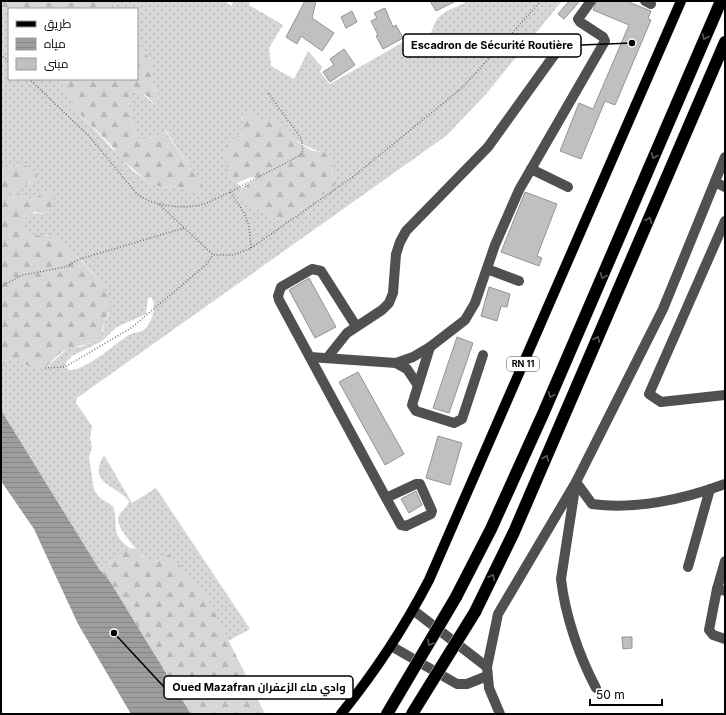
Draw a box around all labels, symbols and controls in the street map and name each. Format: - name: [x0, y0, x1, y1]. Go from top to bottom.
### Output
- legend: [8, 8, 138, 80]
- text: طريق: [44, 16, 72, 31]
- one-way arrow: [702, 33, 710, 40]
- callout: Escadron de Sécurité Routière: [403, 34, 581, 57]
- text: مياه: [44, 36, 66, 51]
- text: Escadron de Sécurité Routière: [411, 38, 573, 52]
- text: مبنى: [44, 56, 69, 71]
- one-way arrow: [651, 152, 659, 160]
- one-way arrow: [644, 216, 652, 223]
- one-way arrow: [599, 272, 607, 279]
- one-way arrow: [592, 335, 600, 343]
- road number: RN 11: [507, 357, 539, 371]
- one-way arrow: [548, 391, 556, 399]
- one-way arrow: [541, 455, 549, 462]
- one-way arrow: [487, 574, 495, 581]
- one-way arrow: [427, 639, 434, 646]
- callout: Oued Mazafran وادي ماء الزعفران: [164, 676, 353, 699]
- text: Oued Mazafran وادي ماء الزعفران: [172, 680, 346, 697]
- scale bar: [590, 681, 662, 707]
- text: 50 m: [596, 687, 625, 702]

